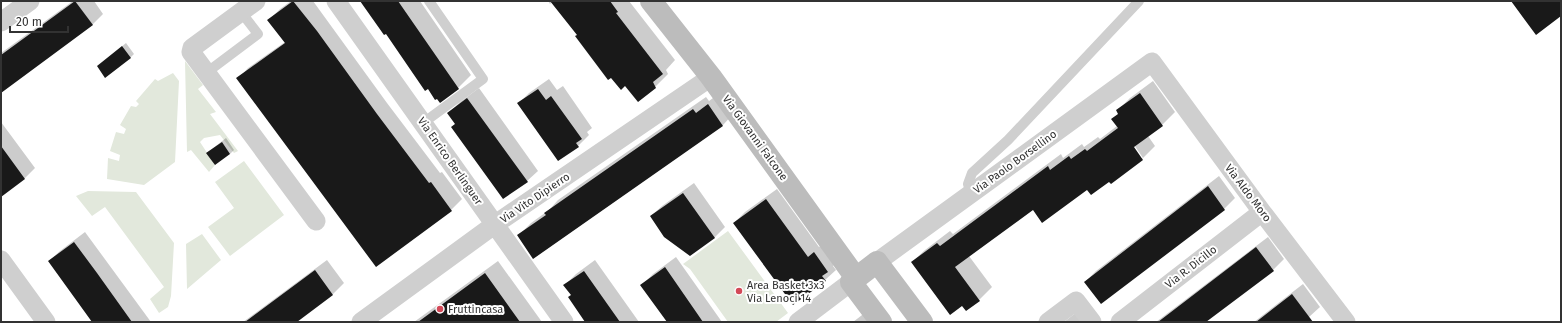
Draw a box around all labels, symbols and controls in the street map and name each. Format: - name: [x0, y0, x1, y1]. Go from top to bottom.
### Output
- scale bar: [10, 8, 68, 34]
- text: 20 m: [16, 15, 42, 29]
- street label: Via Giovanni Falcone: [720, 93, 790, 183]
- street label: Via Enrico Berlinguer: [415, 115, 486, 208]
- street label: Via Paolo Borsellino: [971, 127, 1059, 197]
- street label: Via Aldo Moro: [1222, 162, 1274, 224]
- street label: Via Vito Dipierro: [498, 170, 572, 226]
- street label: Via R. Dicillo: [1163, 243, 1219, 291]
- place label: Area Basket 3x3 Via Lenoci 14: [747, 279, 824, 305]
- marker: Area Basket 3x3 Via Lenoci 14: [734, 286, 744, 296]
- place label: Fruttincasa: [448, 303, 503, 316]
- marker: Fruttincasa: [435, 304, 445, 314]

